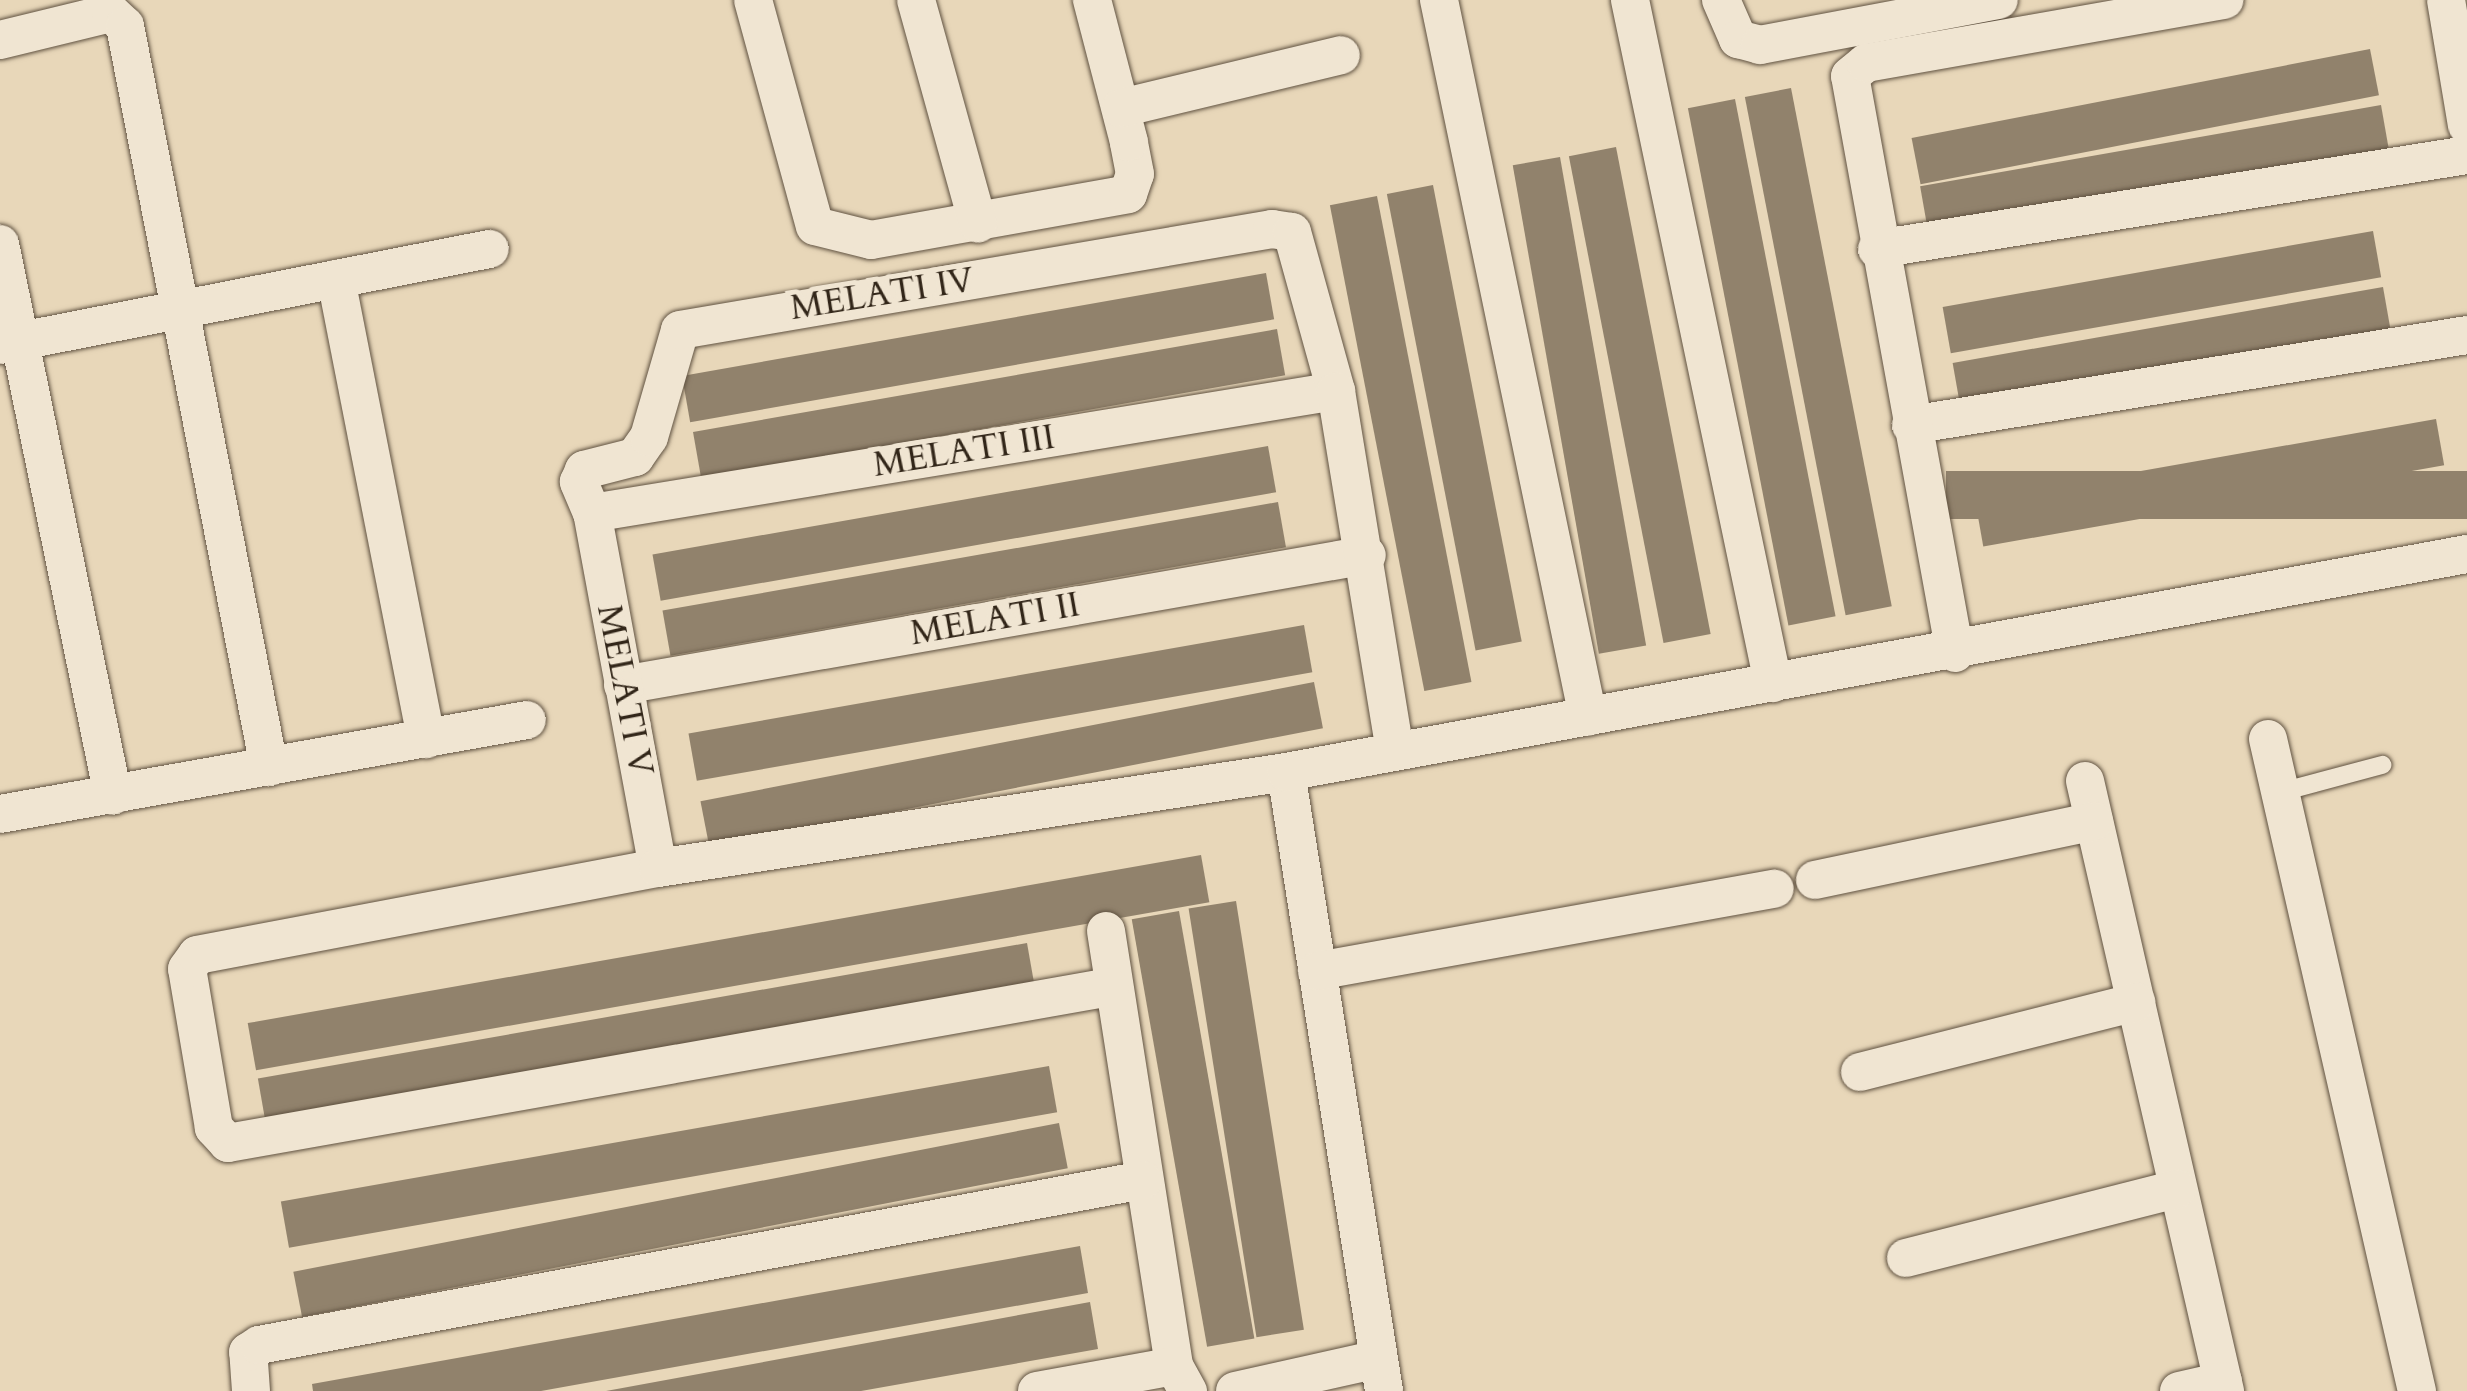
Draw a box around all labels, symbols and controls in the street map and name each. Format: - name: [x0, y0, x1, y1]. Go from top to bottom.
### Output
- street label: MELATI IV: [787, 259, 977, 329]
- street label: MELATI III: [870, 416, 1058, 486]
- street label: MELATI II: [907, 583, 1083, 655]
- street label: MELATI V: [588, 601, 662, 779]

